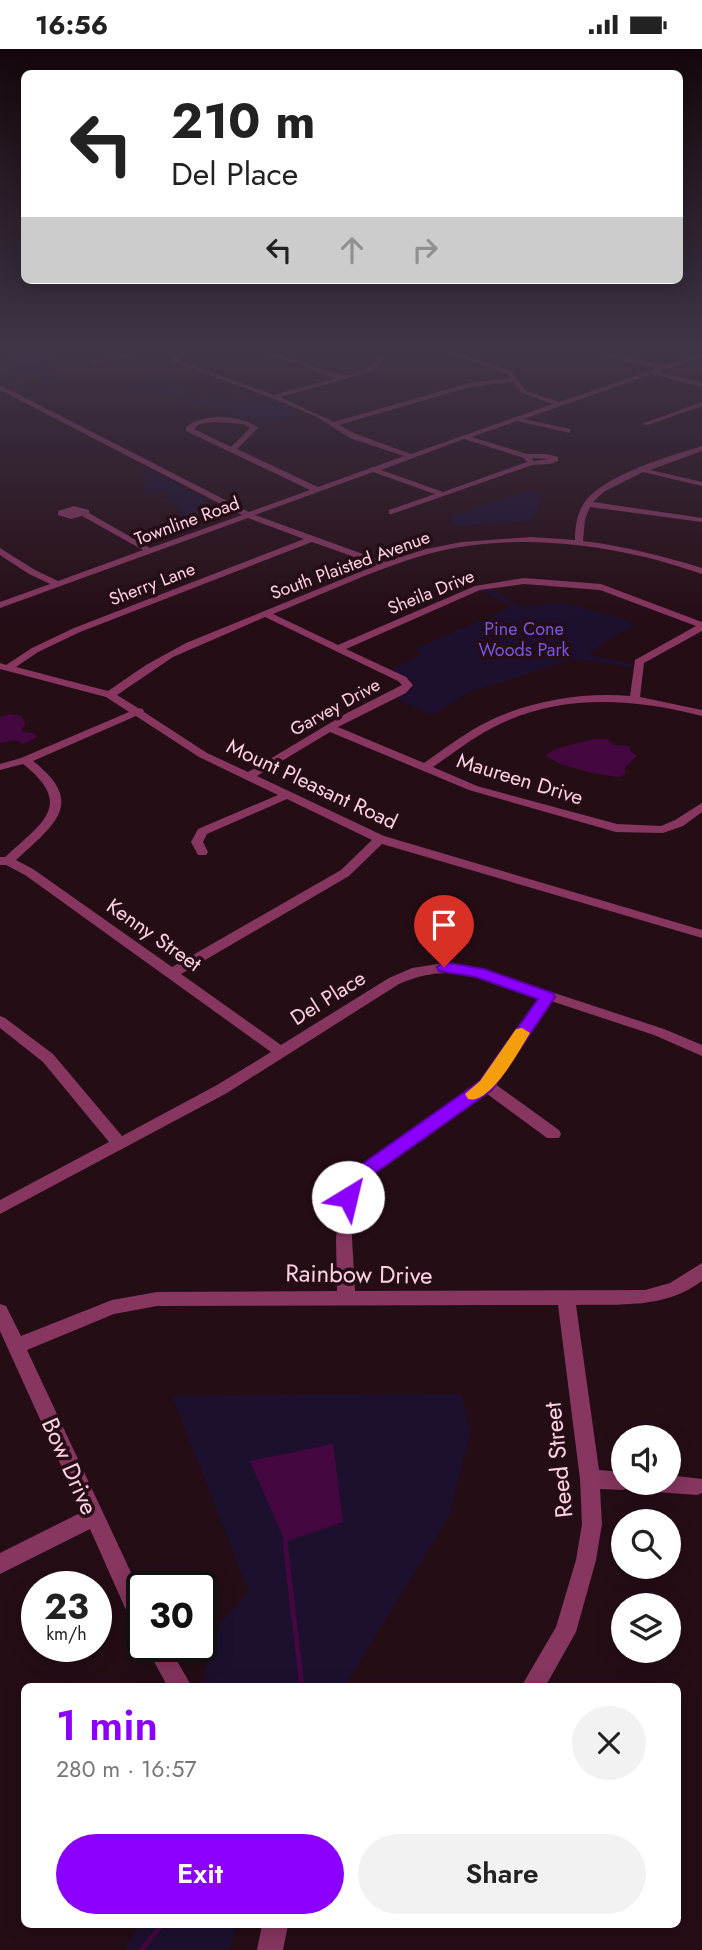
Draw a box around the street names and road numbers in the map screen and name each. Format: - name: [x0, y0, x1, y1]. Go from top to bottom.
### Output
- street label: Townline Road: [131, 490, 243, 552]
- street label: South Plaisted Avenue: [267, 524, 433, 606]
- street label: Sherry Lane: [105, 556, 199, 612]
- street label: Sheila Drive: [384, 563, 478, 621]
- street label: Garvey Drive: [285, 672, 385, 742]
- street label: Mount Pleasant Road: [222, 731, 402, 837]
- street label: Maureen Drive: [453, 746, 587, 812]
- street label: Kenny Street: [100, 891, 208, 979]
- street label: Del Place: [285, 963, 372, 1033]
- street label: Rainbow Drive: [285, 1255, 433, 1293]
- street label: Reed Street: [534, 1400, 581, 1520]
- street label: Bow Drive: [33, 1412, 107, 1520]

